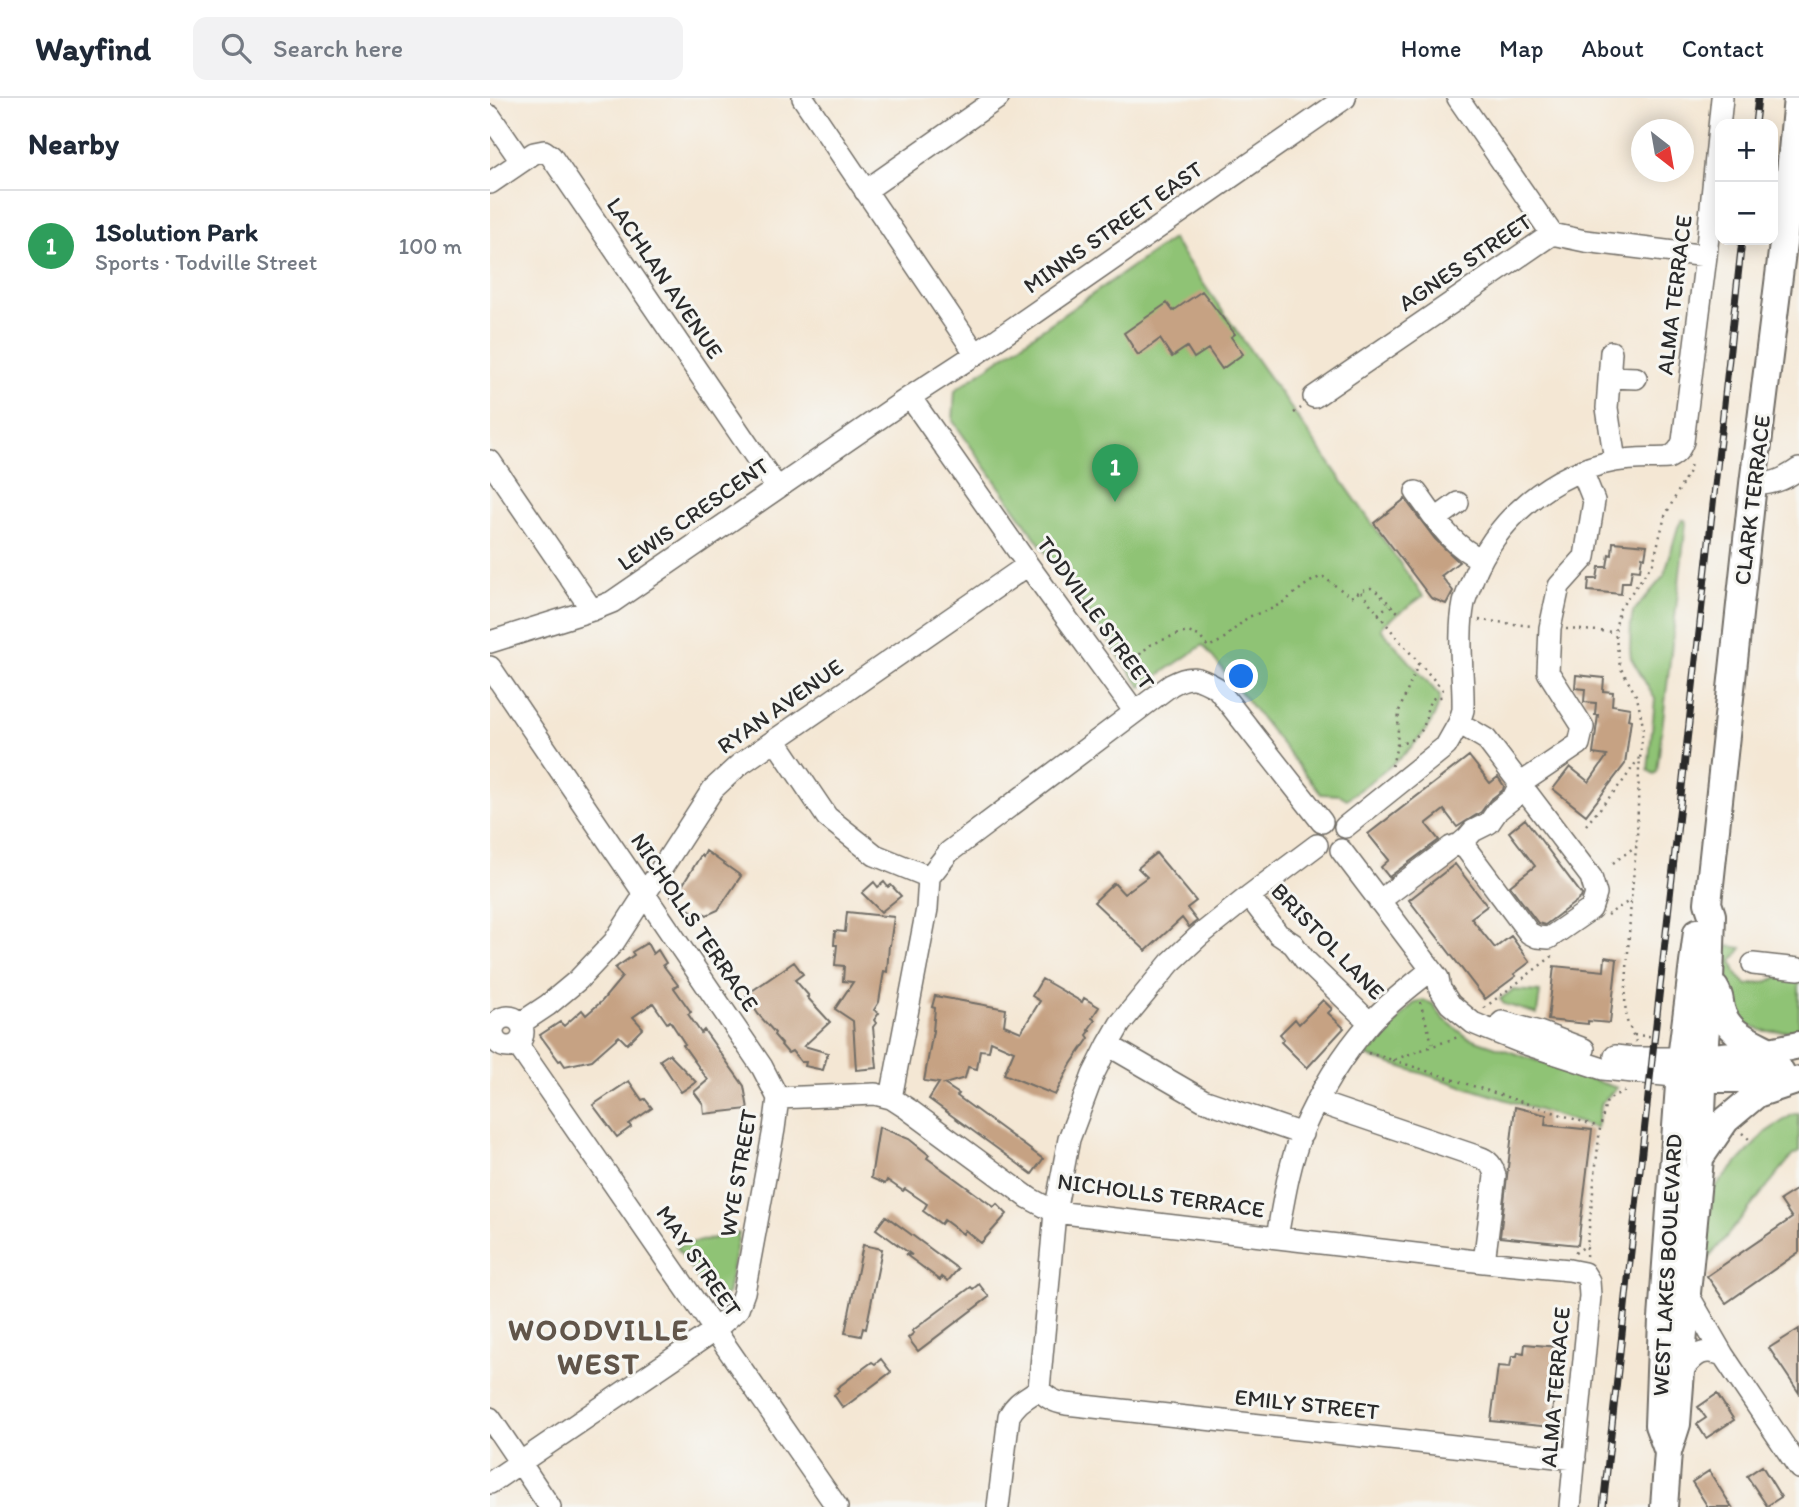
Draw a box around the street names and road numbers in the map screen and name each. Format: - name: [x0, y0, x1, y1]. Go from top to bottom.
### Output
- street label: MINNS STREET EAST: [1018, 155, 1208, 299]
- street label: LACHLAN AVENUE: [601, 192, 729, 364]
- street label: AGNES STREET: [1393, 207, 1537, 317]
- street label: ALMA TERRACE: [1650, 213, 1698, 377]
- street label: CLARK TERRACE: [1728, 413, 1776, 587]
- street label: LEWIS CRESCENT: [612, 451, 774, 577]
- street label: TODVILLE STREET: [1031, 531, 1161, 695]
- street label: RYAN AVENUE: [712, 652, 848, 760]
- street label: NICHOLLS TERRACE: [625, 828, 765, 1017]
- street label: BRISTOL LANE: [1265, 877, 1391, 1005]
- street label: WYE STREET: [713, 1107, 763, 1239]
- street label: WEST LAKES BOULEVARD: [1646, 1133, 1688, 1397]
- street label: NICHOLLS TERRACE: [1056, 1167, 1267, 1223]
- street label: MAY STREET: [650, 1200, 748, 1322]
- street label: ALMA TERRACE: [1534, 1305, 1576, 1468]
- street label: EMILY STREET: [1233, 1382, 1381, 1426]

